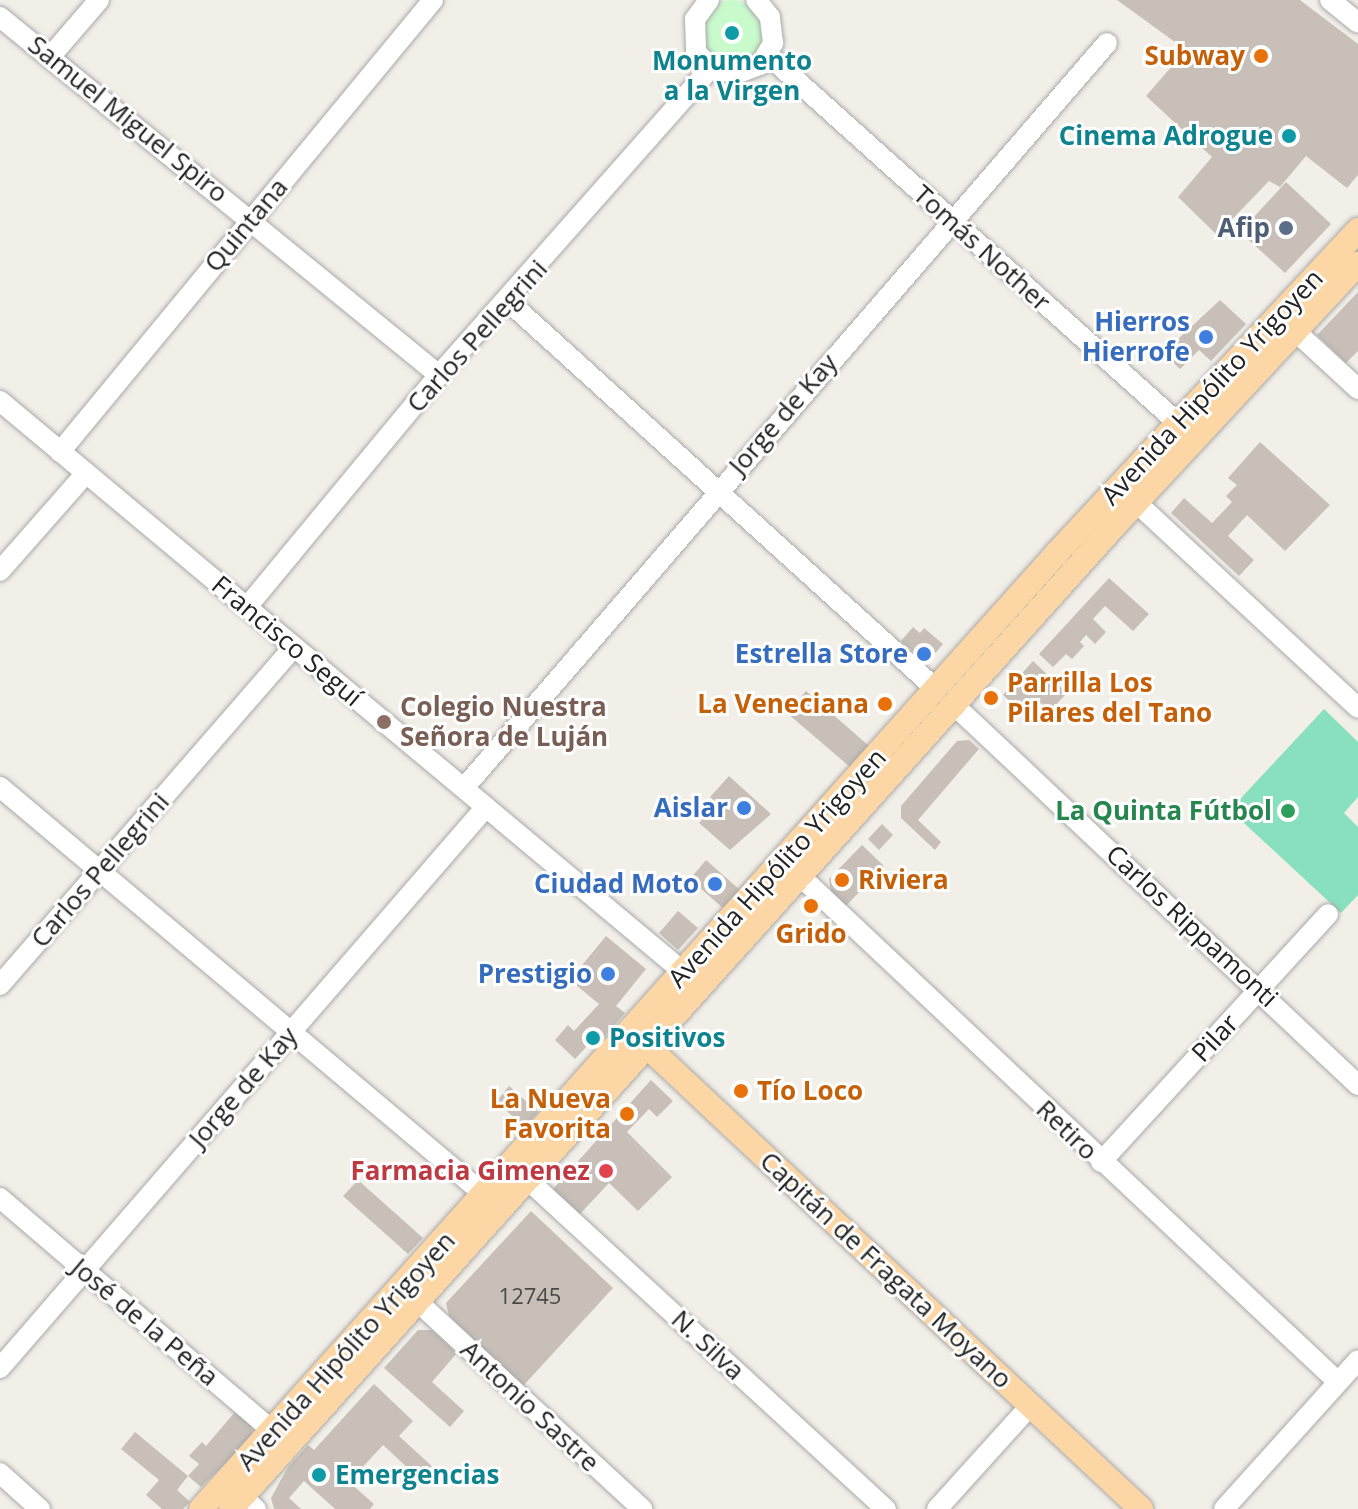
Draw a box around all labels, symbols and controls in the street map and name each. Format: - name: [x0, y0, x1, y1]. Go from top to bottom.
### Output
- marker: Monumento a la Virgen: [723, 24, 741, 42]
- street label: Samuel Miguel Spiro: [22, 29, 234, 209]
- place label: Subway: [1144, 40, 1245, 72]
- place label: Monumento a la Virgen: [652, 45, 812, 106]
- marker: Subway: [1252, 47, 1270, 65]
- place label: Cinema Adrogue: [1059, 120, 1273, 152]
- marker: Cinema Adrogue: [1280, 127, 1298, 145]
- street label: Quintana: [198, 172, 294, 278]
- street label: Tomás Nother: [907, 178, 1057, 318]
- place label: Afip: [1218, 212, 1270, 244]
- marker: Afip: [1277, 219, 1295, 237]
- street label: Carlos Pellegrini: [400, 253, 554, 419]
- street label: Avenida Hipólito Yrigoyen: [1095, 263, 1329, 511]
- place label: Hierros Hierrofe: [1082, 306, 1190, 368]
- marker: Hierros Hierrofe: [1197, 328, 1215, 346]
- street label: Jorge de Kay: [722, 347, 844, 481]
- street label: Francisco Seguí: [206, 569, 368, 713]
- place label: Estrella Store: [735, 638, 908, 670]
- marker: Estrella Store: [915, 645, 933, 663]
- place label: Parrilla Los Pilares del Tano: [1007, 667, 1212, 728]
- place label: La Veneciana: [697, 688, 869, 720]
- marker: Parrilla Los Pilares del Tano: [982, 689, 1000, 707]
- place label: Colegio Nuestra Señora de Luján: [400, 691, 608, 752]
- marker: La Veneciana: [876, 695, 894, 713]
- marker: Colegio Nuestra Señora de Luján: [375, 713, 393, 731]
- street label: Avenida Hipólito Yrigoyen: [661, 742, 893, 994]
- street label: Carlos Pellegrini: [24, 786, 176, 954]
- place label: Aislar: [654, 792, 728, 824]
- place label: La Quinta Fútbol: [1055, 795, 1272, 827]
- marker: Aislar: [735, 799, 753, 817]
- marker: La Quinta Fútbol: [1279, 802, 1297, 820]
- street label: Carlos Rippamonti: [1100, 838, 1284, 1014]
- place label: Riviera: [858, 864, 949, 896]
- place label: Ciudad Moto: [534, 868, 699, 900]
- marker: Riviera: [833, 871, 851, 889]
- marker: Ciudad Moto: [706, 875, 724, 893]
- marker: Grido: [802, 897, 820, 915]
- place label: Grido: [775, 918, 847, 950]
- place label: Prestigio: [478, 958, 592, 990]
- marker: Prestigio: [599, 965, 617, 983]
- street label: Pilar: [1185, 1008, 1245, 1068]
- street label: Jorge de Kay: [182, 1020, 304, 1154]
- place label: Positivos: [609, 1022, 725, 1054]
- marker: Positivos: [584, 1029, 602, 1047]
- place label: Tío Loco: [757, 1075, 863, 1107]
- marker: Tío Loco: [732, 1082, 750, 1100]
- place label: La Nueva Favorita: [490, 1083, 611, 1144]
- street label: Retiro: [1030, 1094, 1104, 1166]
- marker: La Nueva Favorita: [618, 1105, 636, 1123]
- street label: Capitán de Fragata Moyano: [754, 1145, 1018, 1395]
- place label: Farmacia Gimenez: [350, 1155, 590, 1187]
- marker: Farmacia Gimenez: [597, 1162, 615, 1180]
- street label: Avenida Hipólito Yrigoyen: [230, 1225, 462, 1477]
- street label: José de la Peña: [65, 1252, 225, 1392]
- house number: 12745: [499, 1283, 561, 1309]
- street label: N. Silva: [665, 1304, 751, 1386]
- street label: Antonio Sastre: [454, 1334, 606, 1478]
- place label: Emergencias: [335, 1459, 499, 1491]
- marker: Emergencias: [310, 1466, 328, 1484]

